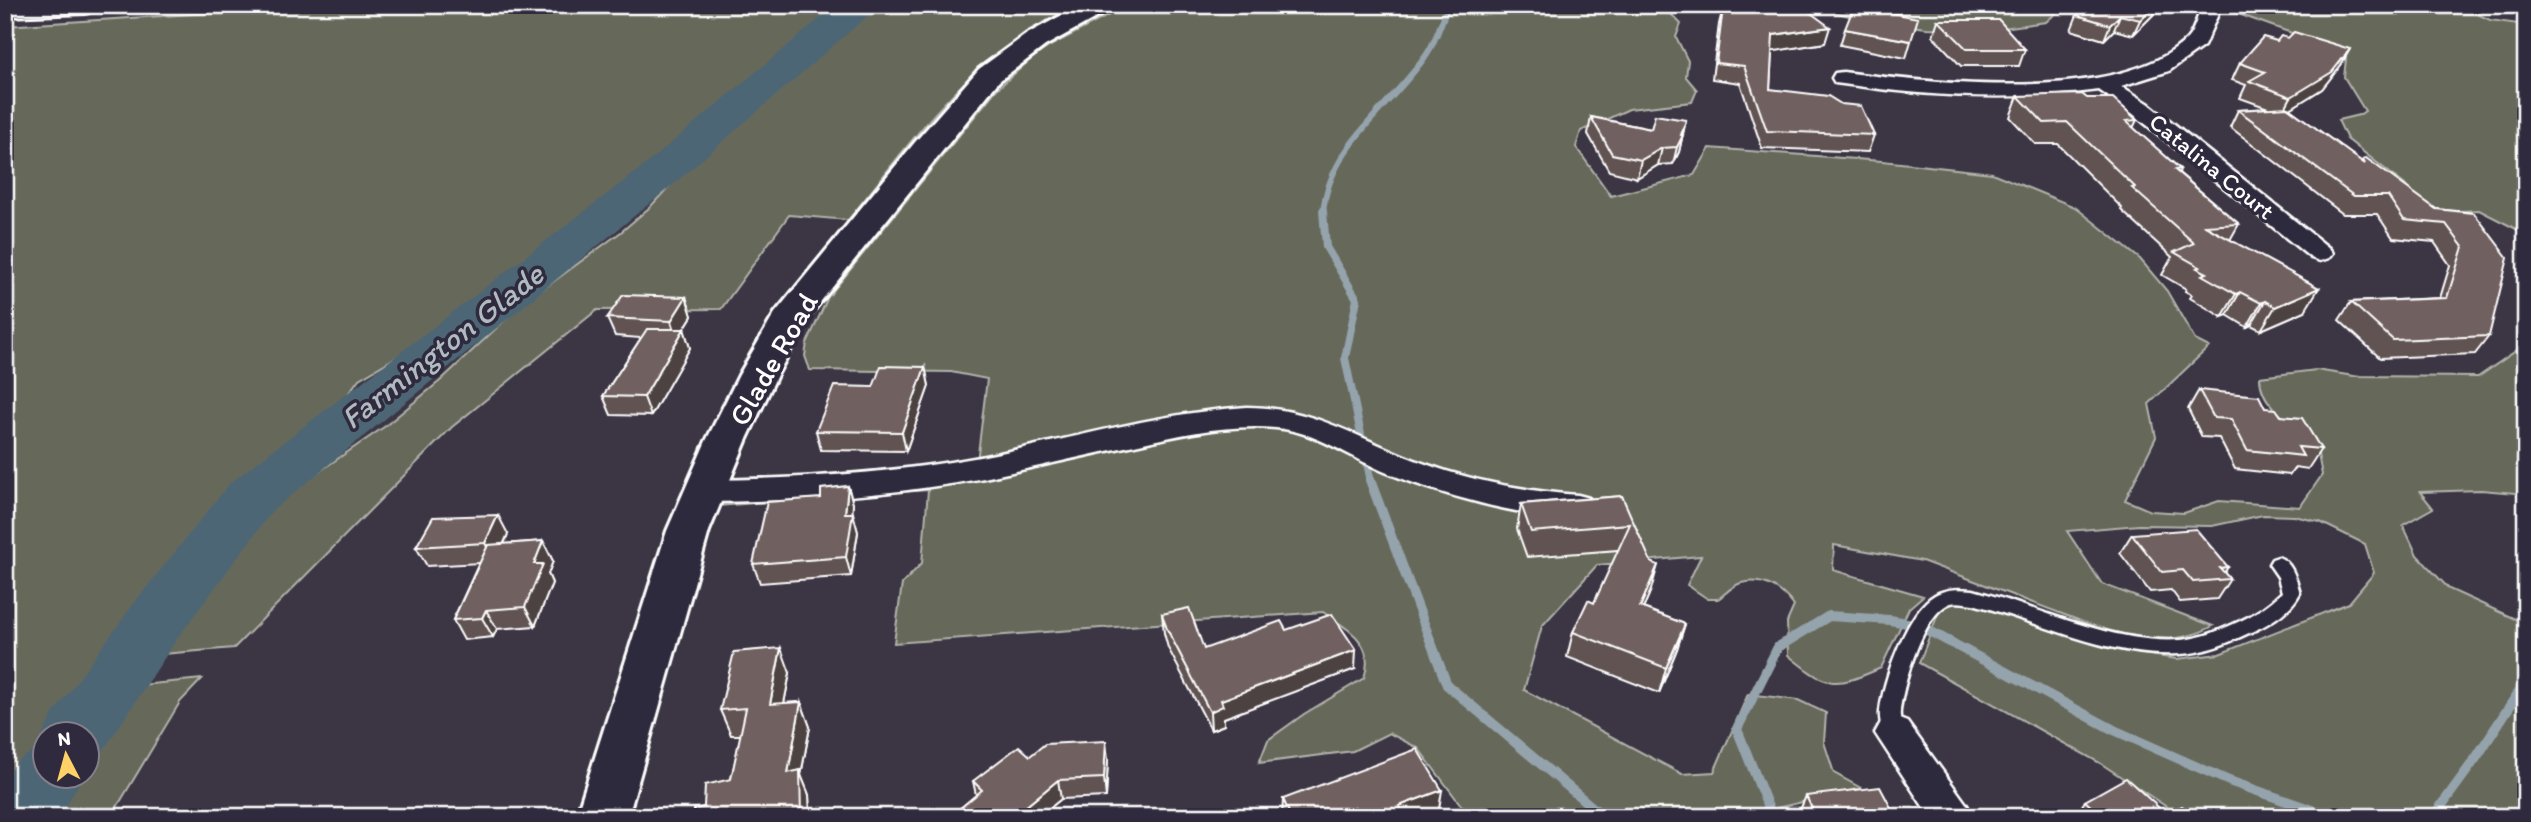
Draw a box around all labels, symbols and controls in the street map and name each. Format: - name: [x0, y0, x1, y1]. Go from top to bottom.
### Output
- street label: Catalina Court: [2144, 107, 2280, 225]
- water label: Farmington Glade: [333, 254, 552, 437]
- street label: Glade Road: [720, 286, 826, 432]
- north arrow: [32, 720, 102, 790]
- text: N: [57, 726, 72, 751]

